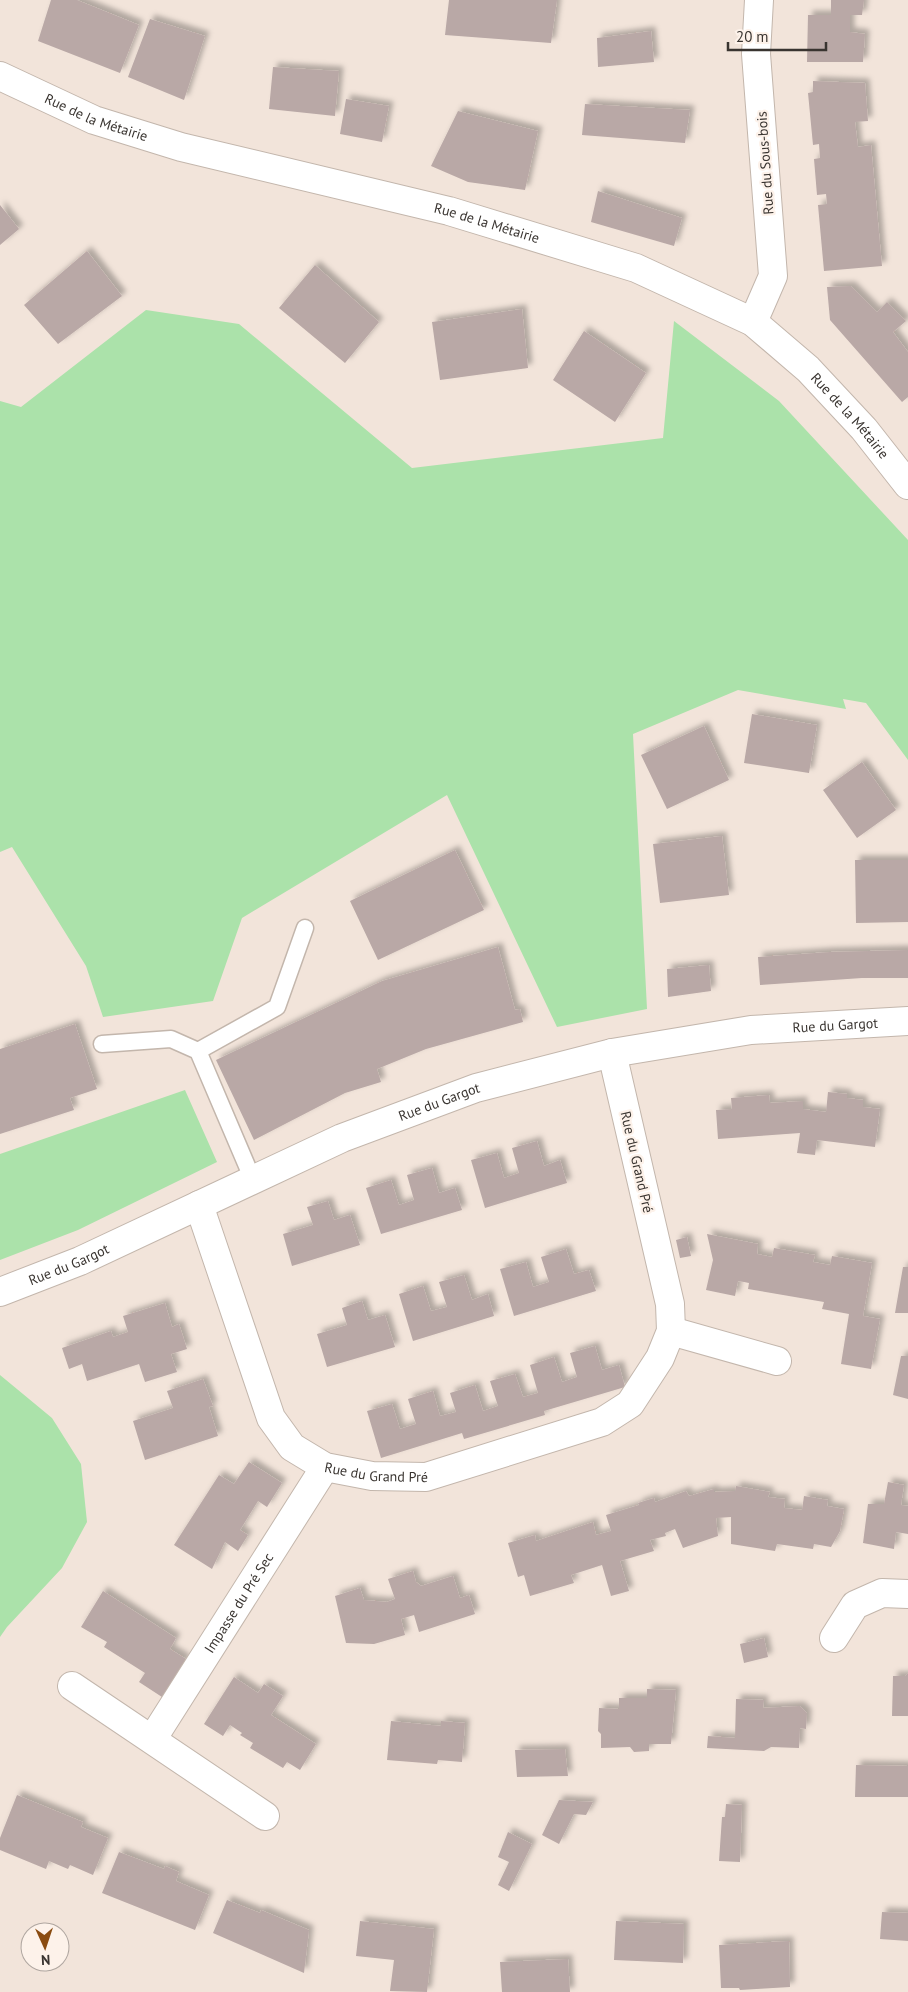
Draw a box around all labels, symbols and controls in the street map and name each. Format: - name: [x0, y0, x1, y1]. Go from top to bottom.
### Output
- scale bar: [728, 20, 826, 52]
- text: 20 m: [736, 27, 769, 46]
- street label: Rue de la Métairie: [42, 89, 150, 145]
- street label: Rue du Sous-bois: [752, 111, 778, 215]
- street label: Rue de la Métairie: [432, 199, 542, 247]
- street label: Rue de la Métairie: [807, 369, 893, 462]
- street label: Rue du Gargot: [792, 1014, 879, 1037]
- street label: Rue du Gargot: [396, 1078, 482, 1125]
- street label: Rue du Grand Pré: [617, 1109, 657, 1215]
- street label: Rue du Gargot: [26, 1240, 112, 1289]
- street label: Rue du Grand Pré: [323, 1458, 428, 1486]
- street label: Impasse du Pré Sec: [200, 1549, 277, 1656]
- north arrow: [20, 1922, 70, 1972]
- text: N: [41, 1951, 51, 1969]

